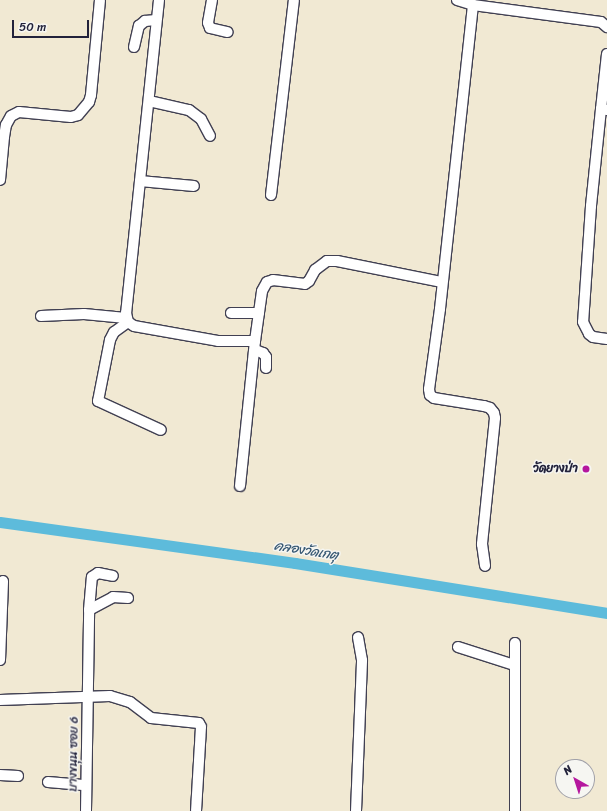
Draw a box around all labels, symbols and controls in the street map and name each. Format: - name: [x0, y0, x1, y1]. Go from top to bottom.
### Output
- scale bar: [14, 12, 91, 38]
- text: 50 m: [19, 16, 46, 38]
- place label: วัดยางป่า: [533, 462, 578, 476]
- marker: วัดยางป่า: [581, 464, 591, 474]
- water label: คลองวัดเกตุ: [273, 538, 339, 564]
- street label: บางขนุน ซอย 6: [66, 716, 82, 792]
- north arrow: [555, 759, 595, 799]
- text: N: [559, 760, 577, 780]

